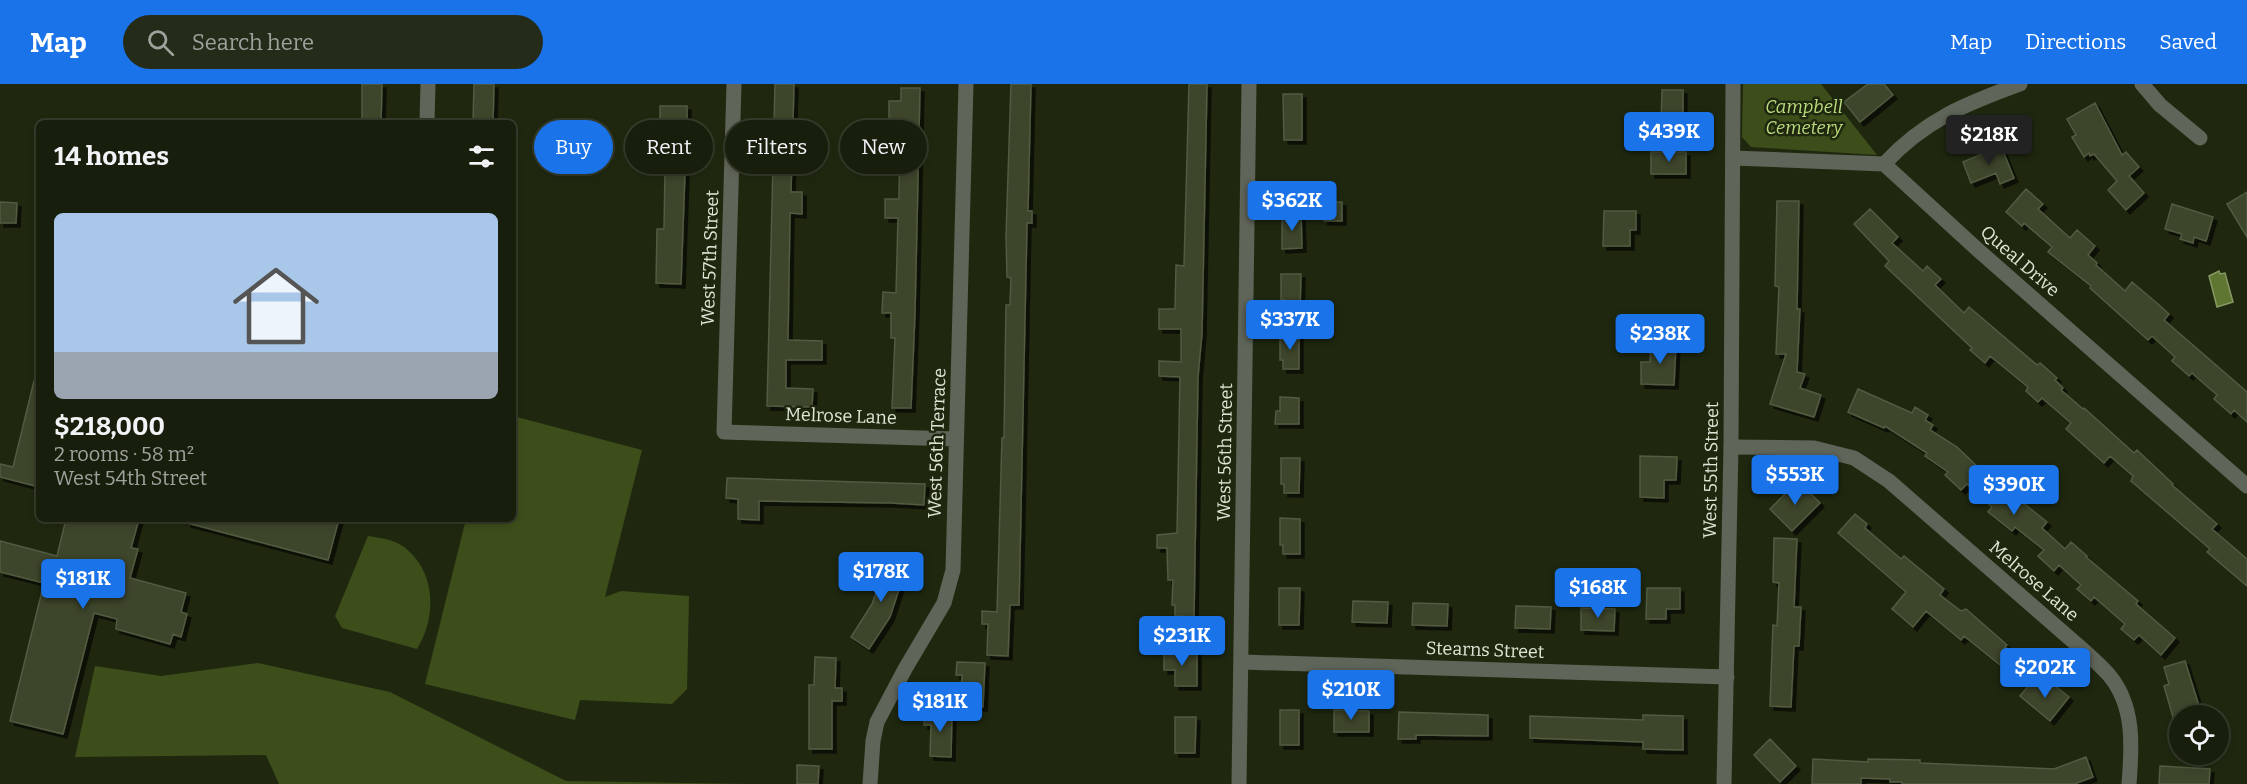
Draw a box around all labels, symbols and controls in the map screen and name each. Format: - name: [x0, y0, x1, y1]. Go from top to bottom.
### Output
- search box: [123, 15, 543, 69]
- text: Map: [30, 26, 87, 59]
- icon: search: [144, 26, 177, 59]
- text: Search here: [192, 29, 314, 56]
- text: Map: [1950, 29, 1992, 55]
- text: Directions: [2025, 29, 2126, 55]
- text: Saved: [2159, 29, 2217, 55]
- park label: Campbell Cemetery: [1765, 96, 1843, 139]
- pin: $439K: [1627, 112, 1711, 163]
- pin: $218K: [1947, 115, 2031, 166]
- text: $439K: [1638, 119, 1700, 143]
- chip: Buy: [534, 120, 613, 174]
- chip: Rent: [625, 120, 713, 174]
- chip: Filters: [725, 120, 828, 174]
- chip: New: [840, 120, 927, 174]
- text: $218K: [1960, 122, 2018, 146]
- icon: filters: [465, 140, 498, 173]
- text: 14 homes: [54, 141, 169, 172]
- pin: $362K: [1250, 181, 1334, 232]
- text: $362K: [1262, 188, 1322, 212]
- street label: West 57th Street: [697, 189, 723, 326]
- street label: Queal Drive: [1976, 221, 2064, 301]
- icon: home: [222, 252, 330, 360]
- pin: $337K: [1248, 300, 1332, 351]
- text: $337K: [1260, 307, 1320, 331]
- pin: $238K: [1618, 314, 1702, 365]
- text: $238K: [1630, 321, 1690, 345]
- street label: West 56th Terrace: [923, 368, 951, 518]
- street label: West 56th Street: [1213, 382, 1237, 521]
- street label: West 55th Street: [1699, 401, 1723, 539]
- street label: Melrose Lane: [785, 403, 897, 429]
- text: $218,000: [54, 411, 165, 442]
- text: 2 rooms · 58 m²: [54, 442, 194, 466]
- pin: $553K: [1753, 455, 1837, 506]
- text: $553K: [1766, 462, 1824, 486]
- pin: $390K: [1972, 465, 2056, 516]
- text: West 54th Street: [54, 466, 207, 490]
- text: $390K: [1983, 472, 2045, 496]
- street label: Melrose Lane: [1985, 536, 2083, 626]
- pin: $178K: [839, 552, 923, 603]
- pin: $181K: [41, 559, 125, 610]
- text: $178K: [853, 559, 909, 583]
- text: $181K: [55, 566, 111, 590]
- pin: $168K: [1556, 568, 1640, 619]
- text: $168K: [1569, 575, 1627, 599]
- pin: $231K: [1140, 616, 1224, 667]
- text: $231K: [1153, 623, 1211, 647]
- street label: Stearns Street: [1425, 637, 1545, 663]
- pin: $202K: [2003, 648, 2087, 699]
- text: $202K: [2014, 655, 2076, 679]
- pin: $210K: [1309, 670, 1393, 721]
- text: $210K: [1321, 677, 1381, 701]
- pin: $181K: [898, 682, 982, 733]
- text: $181K: [912, 689, 968, 713]
- map controls: [2169, 705, 2229, 765]
- button: locate: [2169, 705, 2229, 765]

